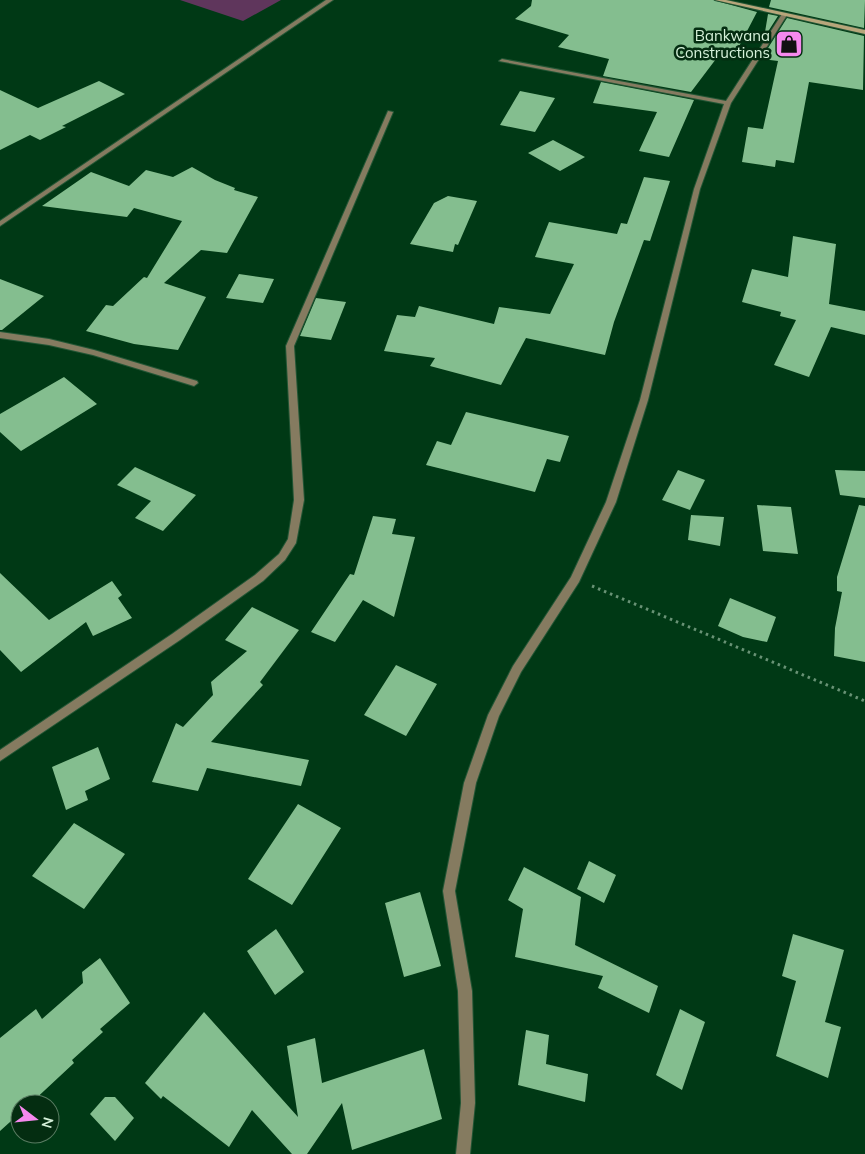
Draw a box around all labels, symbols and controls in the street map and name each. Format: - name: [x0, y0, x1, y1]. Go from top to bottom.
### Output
- place label: Bankwana Constructions: [675, 26, 770, 62]
- shop icon: Bankwana Constructions: [774, 29, 804, 59]
- north arrow: [10, 1094, 60, 1144]
- text: N: [37, 1115, 58, 1130]

